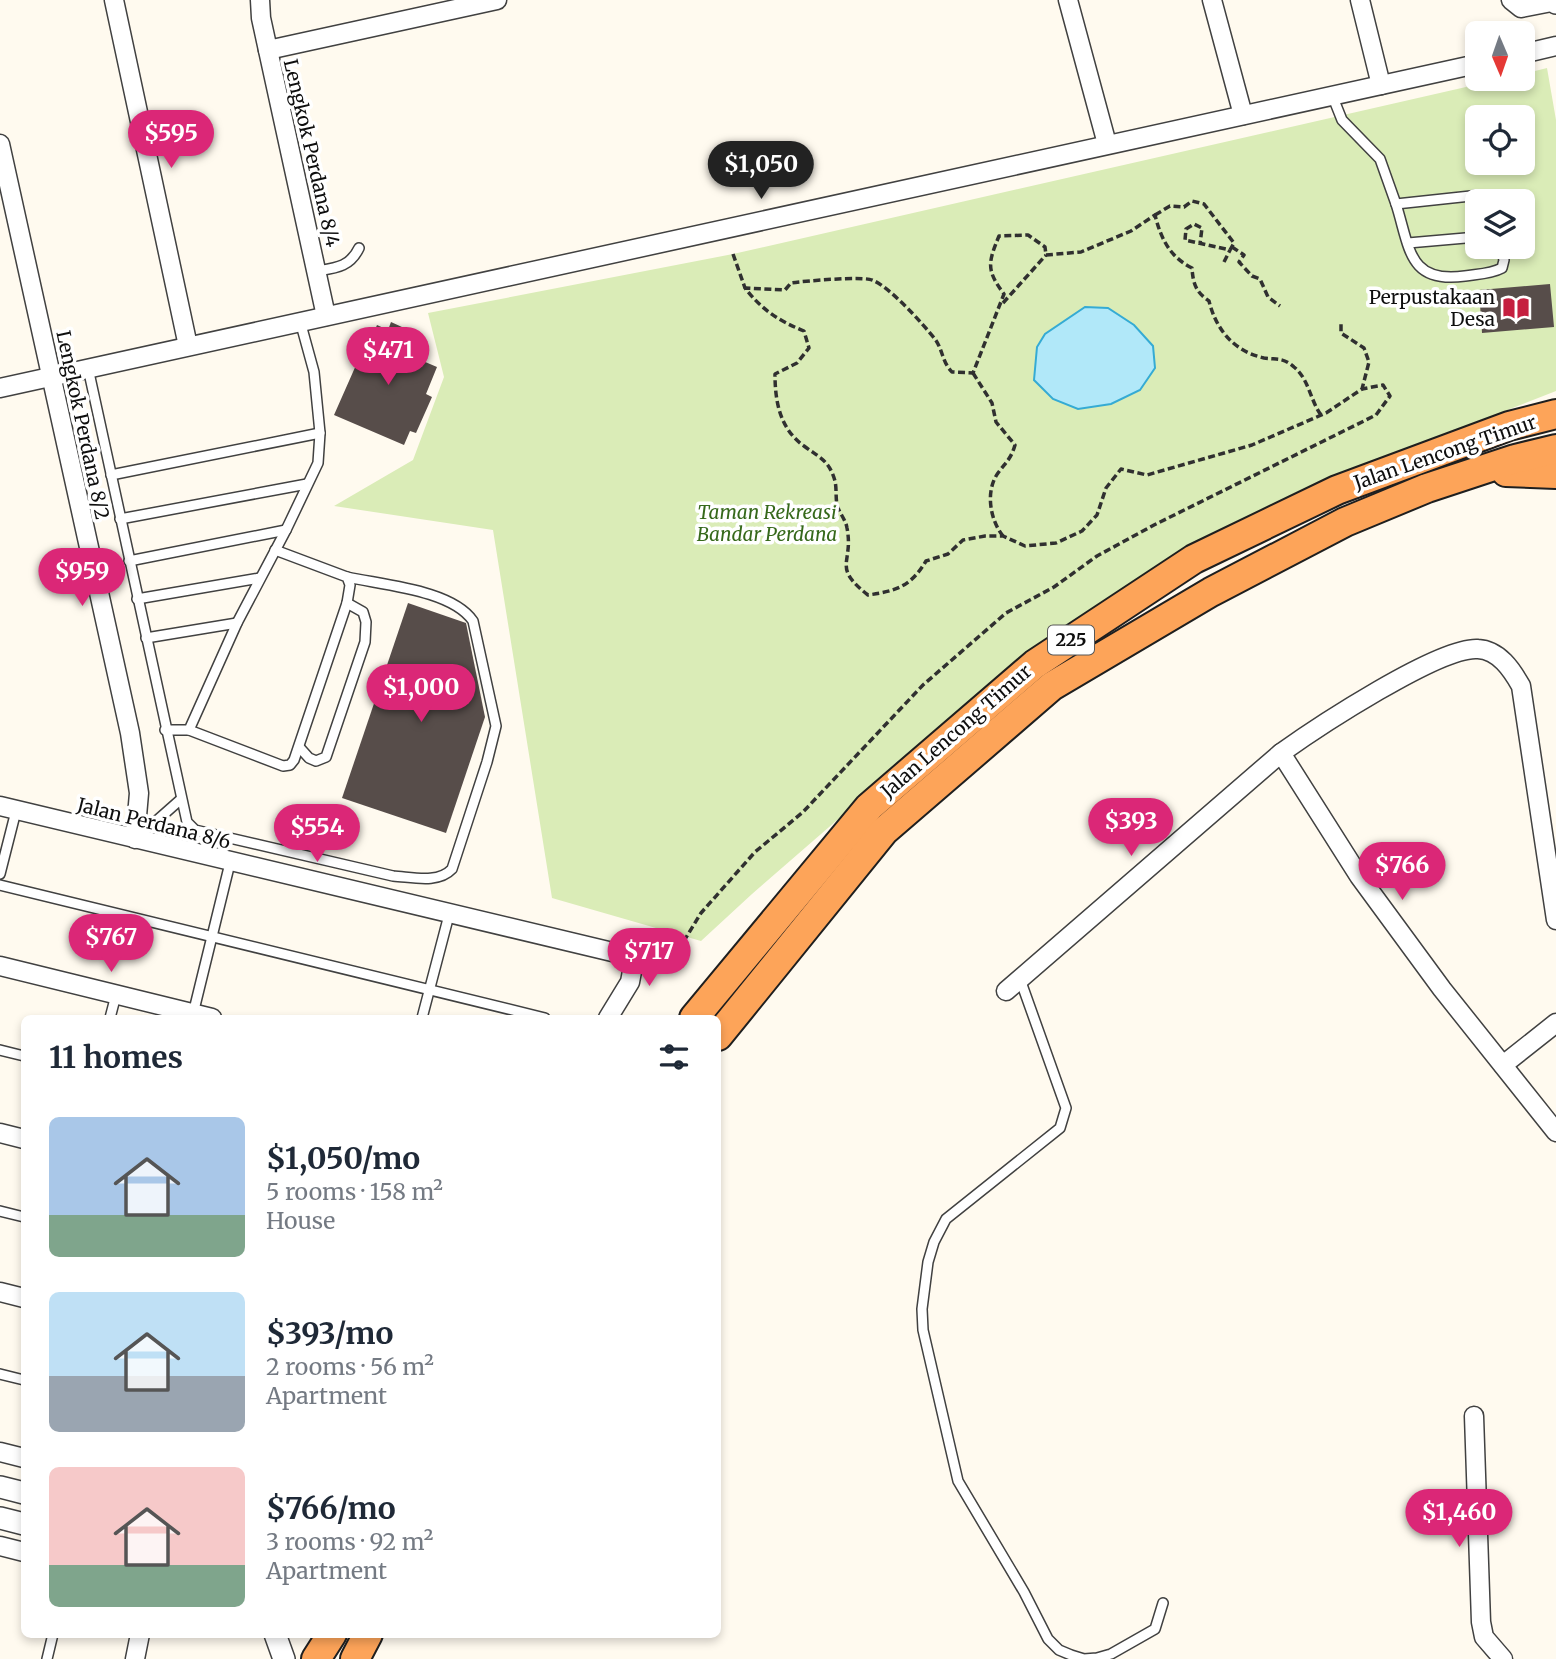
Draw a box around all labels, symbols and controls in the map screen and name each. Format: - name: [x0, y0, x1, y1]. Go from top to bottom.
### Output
- north arrow: [1465, 21, 1535, 91]
- map controls: [1465, 21, 1535, 259]
- street label: Lengkok Perdana 8/4: [279, 57, 345, 249]
- button: locate: [1465, 105, 1535, 175]
- pin: $595: [130, 110, 212, 170]
- text: $595: [144, 118, 198, 147]
- pin: $1,050: [704, 142, 818, 201]
- text: $1,050: [724, 149, 798, 178]
- button: layers: [1465, 189, 1535, 259]
- place label: Perpustakaan Desa: [1369, 285, 1495, 331]
- library icon: Perpustakaan Desa: [1501, 293, 1531, 323]
- street label: Lengkok Perdana 8/2: [51, 328, 115, 522]
- pin: $471: [347, 328, 429, 387]
- text: $471: [362, 335, 414, 364]
- street label: Jalan Lencong Timur: [1350, 409, 1540, 495]
- park label: Taman Rekreasi Bandar Perdana: [697, 500, 837, 546]
- pin: $959: [41, 548, 123, 608]
- text: $959: [54, 556, 110, 585]
- road number: 225: [1048, 626, 1094, 654]
- street label: Jalan Lencong Timur: [875, 659, 1036, 804]
- pin: $1,000: [364, 664, 478, 724]
- text: $1,000: [382, 672, 460, 701]
- street label: Jalan Perdana 8/6: [74, 792, 233, 854]
- pin: $393: [1090, 798, 1172, 858]
- pin: $554: [276, 804, 358, 864]
- text: $393: [1104, 806, 1158, 835]
- text: $554: [290, 812, 344, 841]
- pin: $766: [1361, 842, 1443, 902]
- text: $766: [1375, 850, 1429, 879]
- pin: $767: [70, 914, 152, 974]
- text: $767: [85, 922, 137, 951]
- pin: $717: [608, 928, 690, 988]
- text: $717: [624, 936, 674, 965]
- text: 11 homes: [49, 1038, 183, 1076]
- icon: filters: [655, 1038, 693, 1076]
- text: $1,050/mo: [266, 1139, 420, 1177]
- icon: home: [105, 1145, 189, 1229]
- text: 5 rooms · 158 m²: [266, 1177, 443, 1206]
- text: House: [266, 1206, 335, 1235]
- text: $393/mo: [266, 1314, 393, 1352]
- icon: home: [105, 1320, 189, 1404]
- text: 2 rooms · 56 m²: [266, 1352, 434, 1381]
- text: Apartment: [266, 1381, 387, 1410]
- text: $766/mo: [266, 1489, 396, 1527]
- pin: $1,460: [1402, 1490, 1516, 1549]
- icon: home: [105, 1495, 189, 1579]
- text: $1,460: [1421, 1497, 1497, 1526]
- text: 3 rooms · 92 m²: [266, 1527, 433, 1556]
- text: Apartment: [266, 1556, 387, 1585]

